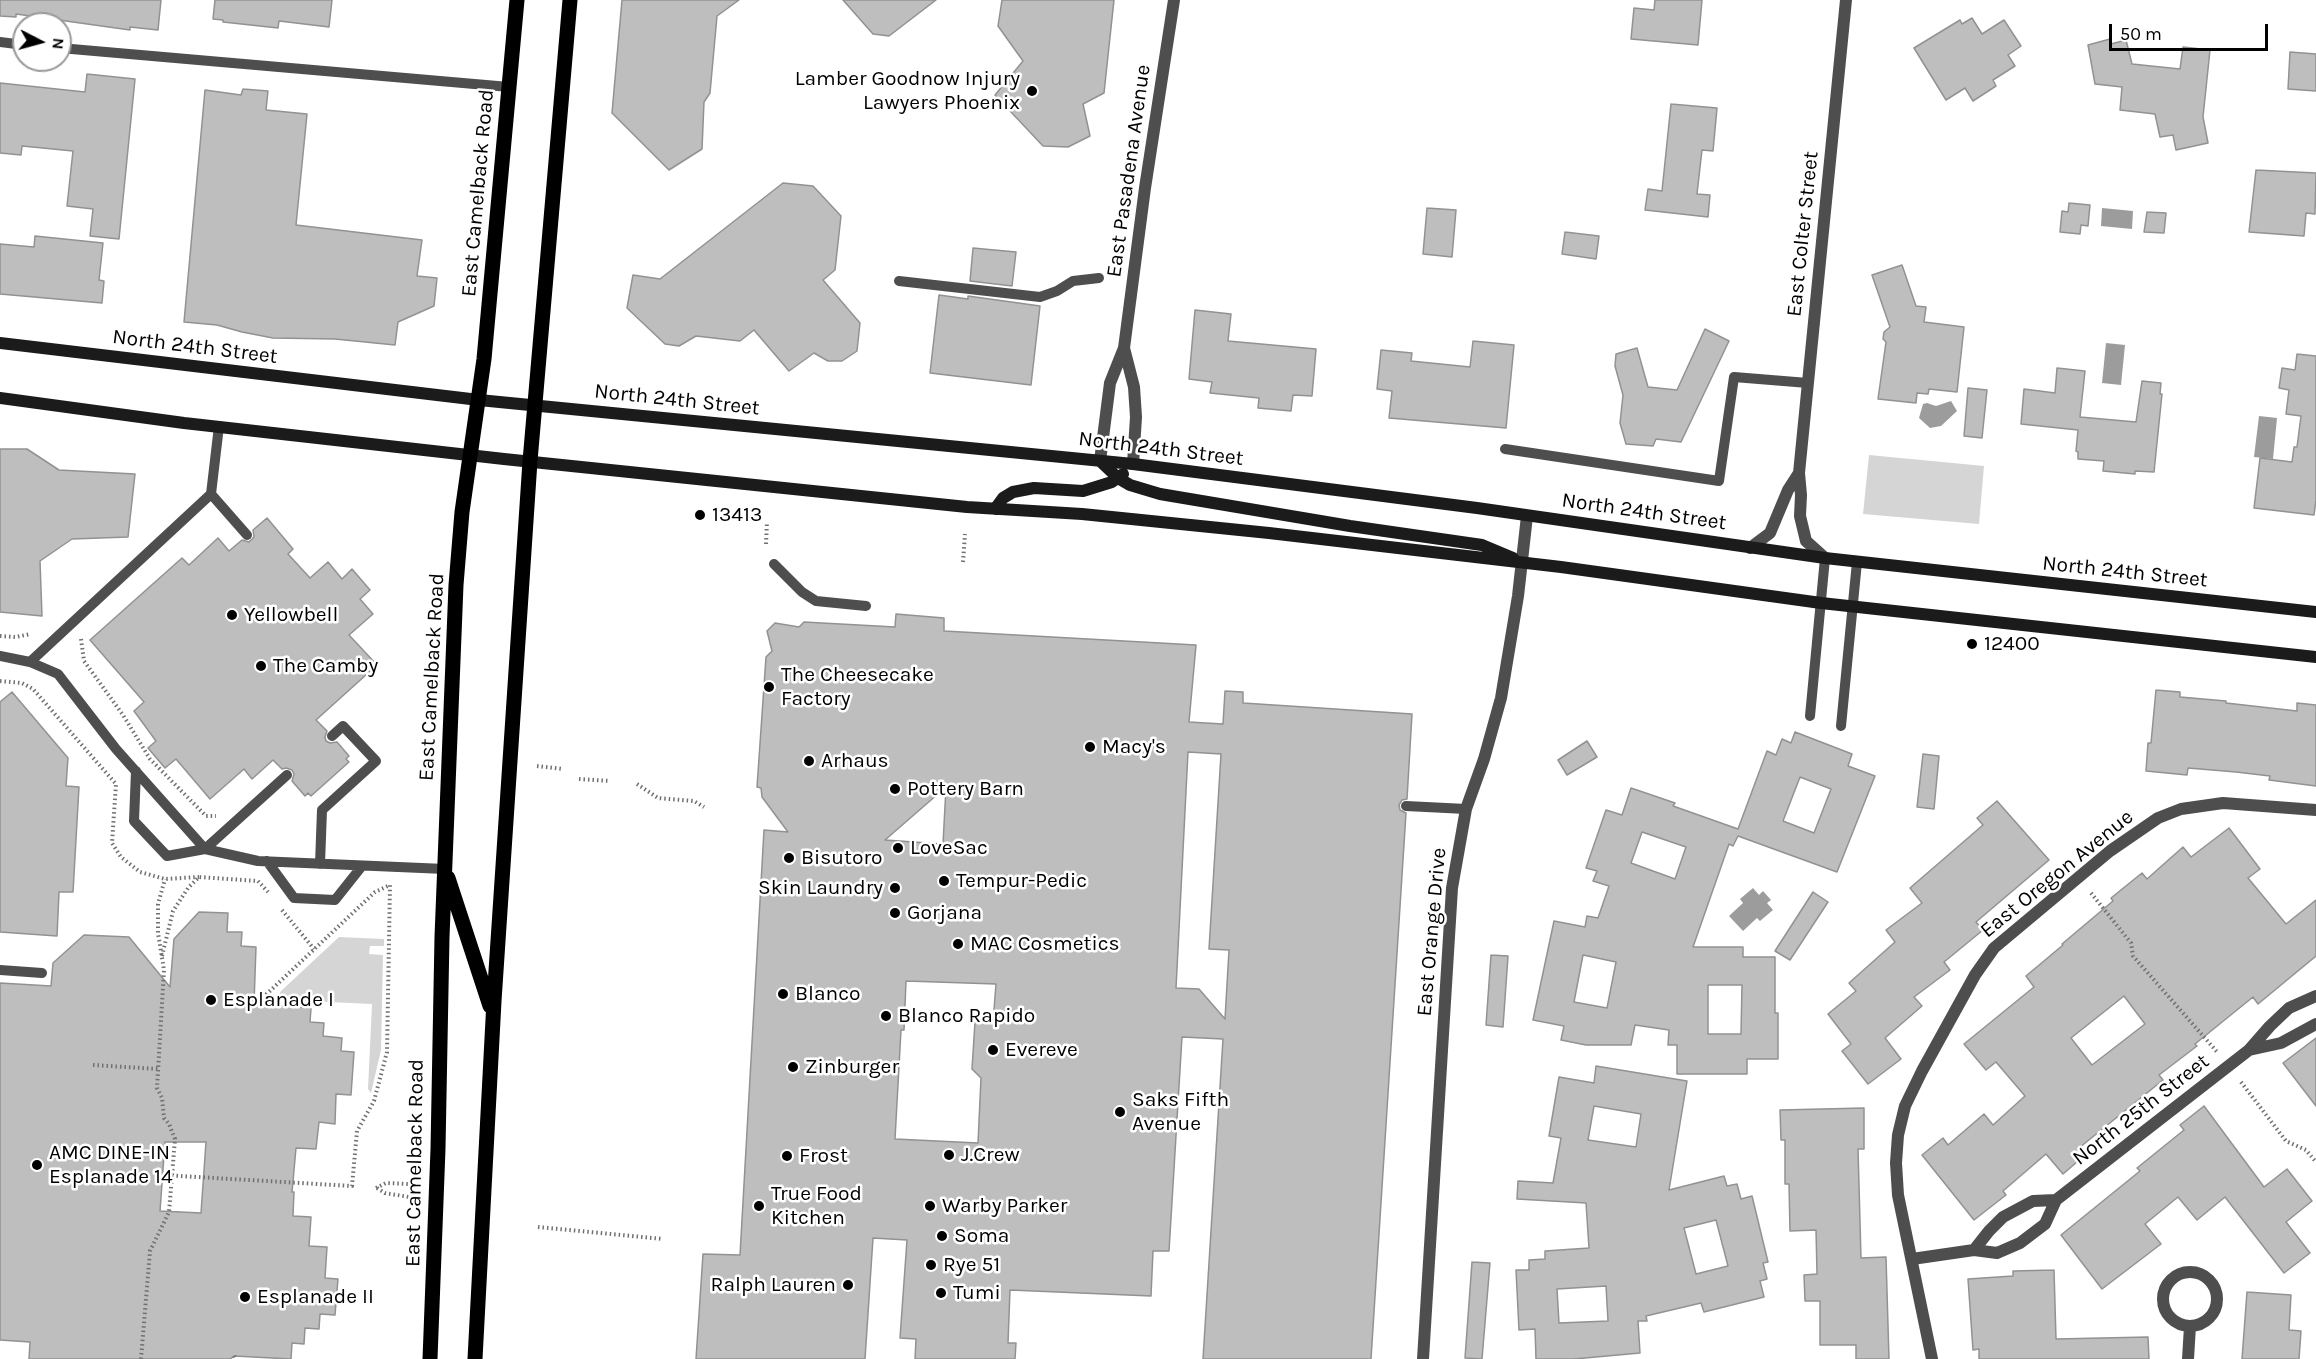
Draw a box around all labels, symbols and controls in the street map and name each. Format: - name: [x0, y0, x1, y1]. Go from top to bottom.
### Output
- north arrow: [12, 12, 72, 72]
- scale bar: [2112, 12, 2271, 50]
- text: 50 m: [2120, 23, 2162, 45]
- text: N: [48, 37, 68, 50]
- street label: East Pasadena Avenue: [1102, 63, 1156, 279]
- place label: Lamber Goodnow Injury Lawyers Phoenix: [795, 66, 1020, 116]
- marker: Lamber Goodnow Injury Lawyers Phoenix: [1025, 84, 1039, 98]
- street label: East Camelback Road: [456, 88, 500, 298]
- street label: East Colter Street: [1782, 150, 1824, 318]
- street label: North 24th Street: [111, 324, 279, 370]
- street label: North 24th Street: [593, 379, 761, 421]
- street label: North 24th Street: [1077, 426, 1245, 472]
- street label: North 24th Street: [1560, 488, 1728, 536]
- place label: 13413: [712, 502, 762, 528]
- marker: 13413: [693, 508, 707, 522]
- street label: North 24th Street: [2041, 551, 2209, 593]
- street label: East Camelback Road: [414, 572, 450, 782]
- place label: Yellowbell: [244, 602, 338, 628]
- marker: Yellowbell: [225, 608, 239, 622]
- place label: 12400: [1984, 631, 2040, 657]
- marker: 12400: [1965, 637, 1979, 651]
- place label: The Camby: [273, 653, 378, 679]
- marker: The Camby: [254, 659, 268, 673]
- place label: The Cheesecake Factory: [781, 662, 934, 712]
- marker: The Cheesecake Factory: [762, 680, 776, 694]
- place label: Macy's: [1102, 734, 1166, 760]
- marker: Macy's: [1083, 740, 1097, 754]
- place label: Arhaus: [821, 748, 889, 774]
- marker: Arhaus: [802, 754, 816, 768]
- place label: Pottery Barn: [907, 776, 1024, 802]
- marker: Pottery Barn: [888, 782, 902, 796]
- street label: East Oregon Avenue: [1976, 805, 2138, 943]
- place label: LoveSac: [910, 835, 988, 861]
- marker: LoveSac: [891, 841, 905, 855]
- place label: Bisutoro: [801, 845, 883, 871]
- street label: East Orange Drive: [1412, 847, 1452, 1017]
- marker: Bisutoro: [782, 851, 796, 865]
- place label: Tempur-Pedic: [956, 868, 1087, 894]
- marker: Tempur-Pedic: [937, 874, 951, 888]
- place label: Skin Laundry: [758, 875, 883, 901]
- marker: Skin Laundry: [888, 881, 902, 895]
- place label: Gorjana: [907, 900, 982, 926]
- marker: Gorjana: [888, 906, 902, 920]
- place label: MAC Cosmetics: [970, 931, 1120, 957]
- marker: MAC Cosmetics: [951, 937, 965, 951]
- place label: Blanco: [795, 981, 860, 1007]
- place label: Esplanade I: [223, 987, 334, 1013]
- marker: Blanco: [776, 987, 790, 1001]
- marker: Esplanade I: [204, 993, 218, 1007]
- place label: Blanco Rapido: [898, 1003, 1035, 1029]
- marker: Blanco Rapido: [879, 1009, 893, 1023]
- place label: Evereve: [1005, 1037, 1078, 1063]
- marker: Evereve: [986, 1043, 1000, 1057]
- street label: North 25th Street: [2068, 1049, 2214, 1171]
- place label: Zinburger: [805, 1054, 899, 1080]
- street label: East Camelback Road: [401, 1059, 429, 1267]
- marker: Zinburger: [786, 1060, 800, 1074]
- place label: Saks Fifth Avenue: [1132, 1087, 1229, 1137]
- marker: Saks Fifth Avenue: [1113, 1105, 1127, 1119]
- place label: AMC DINE-IN Esplanade 14: [49, 1140, 173, 1190]
- place label: J.Crew: [961, 1142, 1020, 1168]
- place label: Frost: [799, 1143, 848, 1169]
- marker: J.Crew: [942, 1148, 956, 1162]
- marker: Frost: [780, 1149, 794, 1163]
- marker: AMC DINE-IN Esplanade 14: [30, 1158, 44, 1172]
- place label: True Food Kitchen: [771, 1181, 862, 1231]
- place label: Warby Parker: [942, 1193, 1067, 1219]
- marker: True Food Kitchen: [752, 1199, 766, 1213]
- marker: Warby Parker: [923, 1199, 937, 1213]
- place label: Soma: [954, 1223, 1009, 1249]
- marker: Soma: [935, 1229, 949, 1243]
- place label: Rye 51: [943, 1252, 1000, 1278]
- marker: Rye 51: [924, 1258, 938, 1272]
- place label: Ralph Lauren: [711, 1272, 836, 1298]
- marker: Ralph Lauren: [841, 1278, 855, 1292]
- place label: Tumi: [953, 1280, 1001, 1306]
- place label: Esplanade II: [257, 1284, 374, 1310]
- marker: Tumi: [934, 1286, 948, 1300]
- marker: Esplanade II: [238, 1290, 252, 1304]

